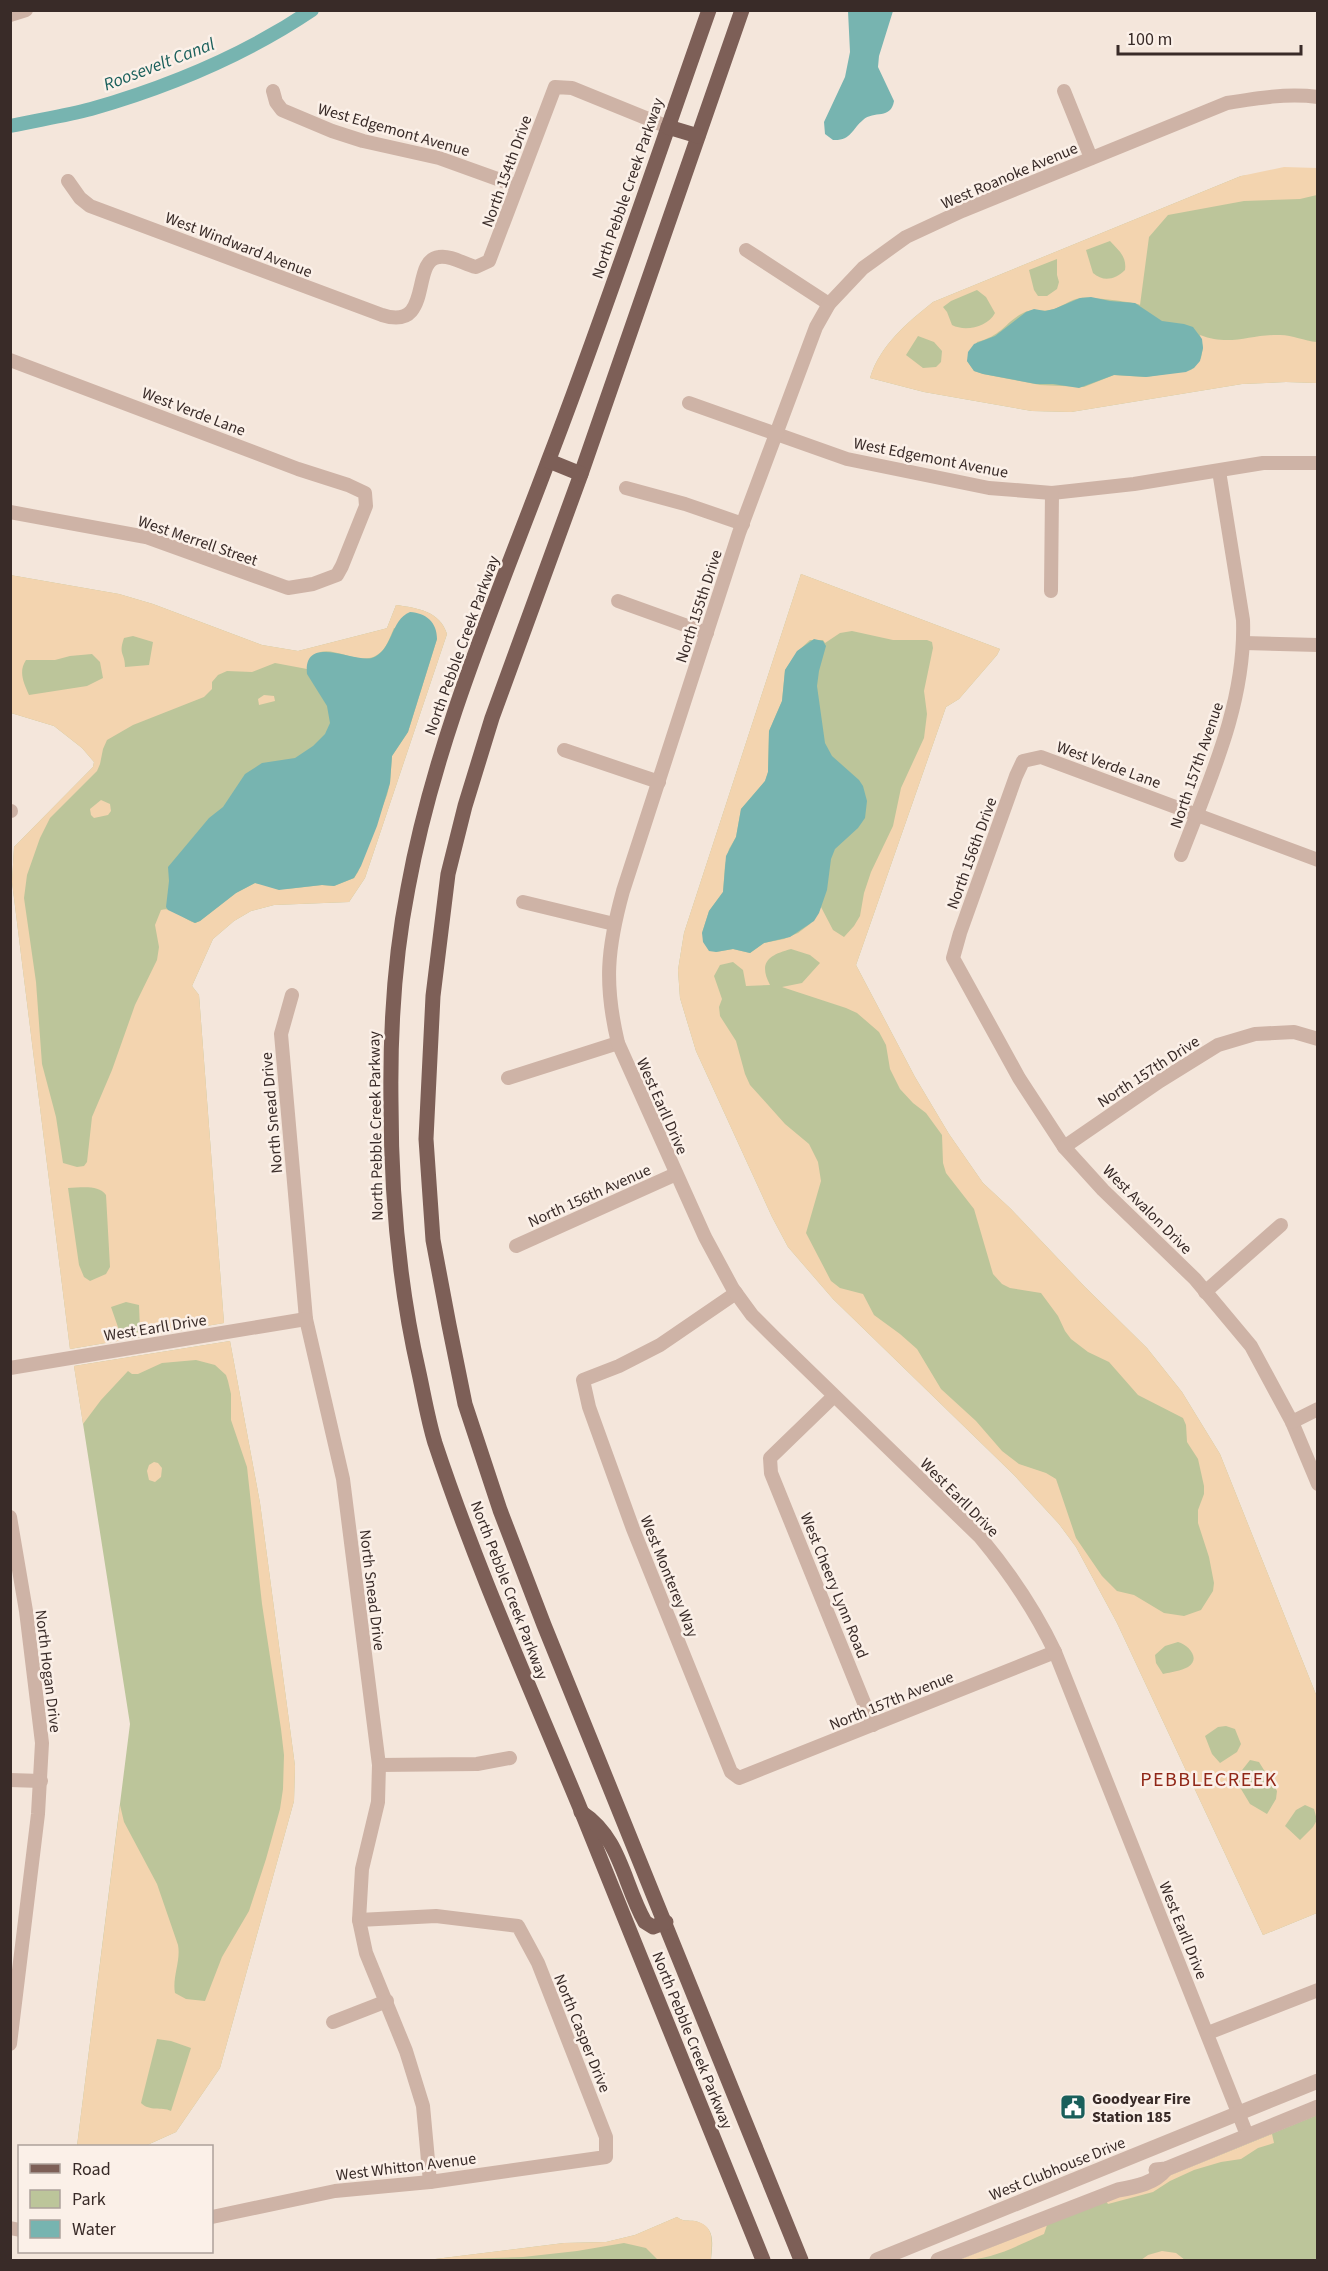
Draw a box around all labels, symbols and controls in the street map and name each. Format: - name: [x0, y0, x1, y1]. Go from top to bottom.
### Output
- scale bar: [1118, 18, 1301, 56]
- text: 100 m: [1127, 27, 1172, 52]
- water label: Roosevelt Canal: [100, 32, 219, 97]
- street label: North Pebble Creek Parkway: [587, 95, 669, 282]
- street label: West Edgemont Avenue: [315, 98, 472, 162]
- street label: North 154th Drive: [476, 112, 537, 230]
- street label: West Roanoke Avenue: [938, 137, 1081, 215]
- street label: West Windward Avenue: [162, 207, 315, 283]
- street label: West Verde Lane: [139, 382, 249, 442]
- street label: West Edgemont Avenue: [852, 432, 1010, 484]
- street label: West Merrell Street: [135, 510, 261, 572]
- street label: North 155th Drive: [670, 547, 728, 666]
- street label: North Pebble Creek Parkway: [419, 552, 505, 738]
- street label: North 157th Avenue: [1165, 699, 1229, 831]
- street label: West Verde Lane: [1053, 736, 1164, 794]
- street label: North 156th Drive: [941, 794, 1002, 912]
- street label: North Pebble Creek Parkway: [363, 1030, 389, 1221]
- street label: North 157th Drive: [1093, 1031, 1204, 1113]
- street label: North Snead Drive: [256, 1051, 288, 1175]
- street label: West Earll Drive: [631, 1055, 693, 1158]
- street label: North 156th Avenue: [524, 1159, 654, 1233]
- street label: West Avalon Drive: [1098, 1160, 1197, 1259]
- street label: West Earll Drive: [102, 1309, 208, 1347]
- street label: West Earll Drive: [915, 1453, 1004, 1542]
- street label: North Pebble Creek Parkway: [465, 1498, 554, 1683]
- street label: West Cheery Lynn Road: [795, 1509, 873, 1662]
- street label: West Monterey Way: [635, 1512, 704, 1641]
- street label: North Snead Drive: [354, 1528, 390, 1652]
- street label: North Hogan Drive: [30, 1608, 66, 1734]
- street label: North 157th Avenue: [826, 1666, 957, 1736]
- district label: PEBBLECREEK: [1140, 1766, 1278, 1794]
- street label: West Earll Drive: [1153, 1878, 1213, 1983]
- street label: North Pebble Creek Parkway: [646, 1948, 738, 2133]
- street label: North Casper Drive: [548, 1971, 616, 2096]
- place label: Goodyear Fire Station 185: [1092, 2088, 1191, 2128]
- public building icon: Goodyear Fire Station 185: [1058, 2092, 1088, 2122]
- street label: West Clubhouse Drive: [986, 2132, 1129, 2206]
- legend: [18, 2145, 213, 2253]
- street label: West Whitton Avenue: [335, 2147, 477, 2186]
- text: Road: [72, 2157, 111, 2182]
- text: Park: [72, 2187, 106, 2212]
- text: Water: [72, 2217, 116, 2242]

